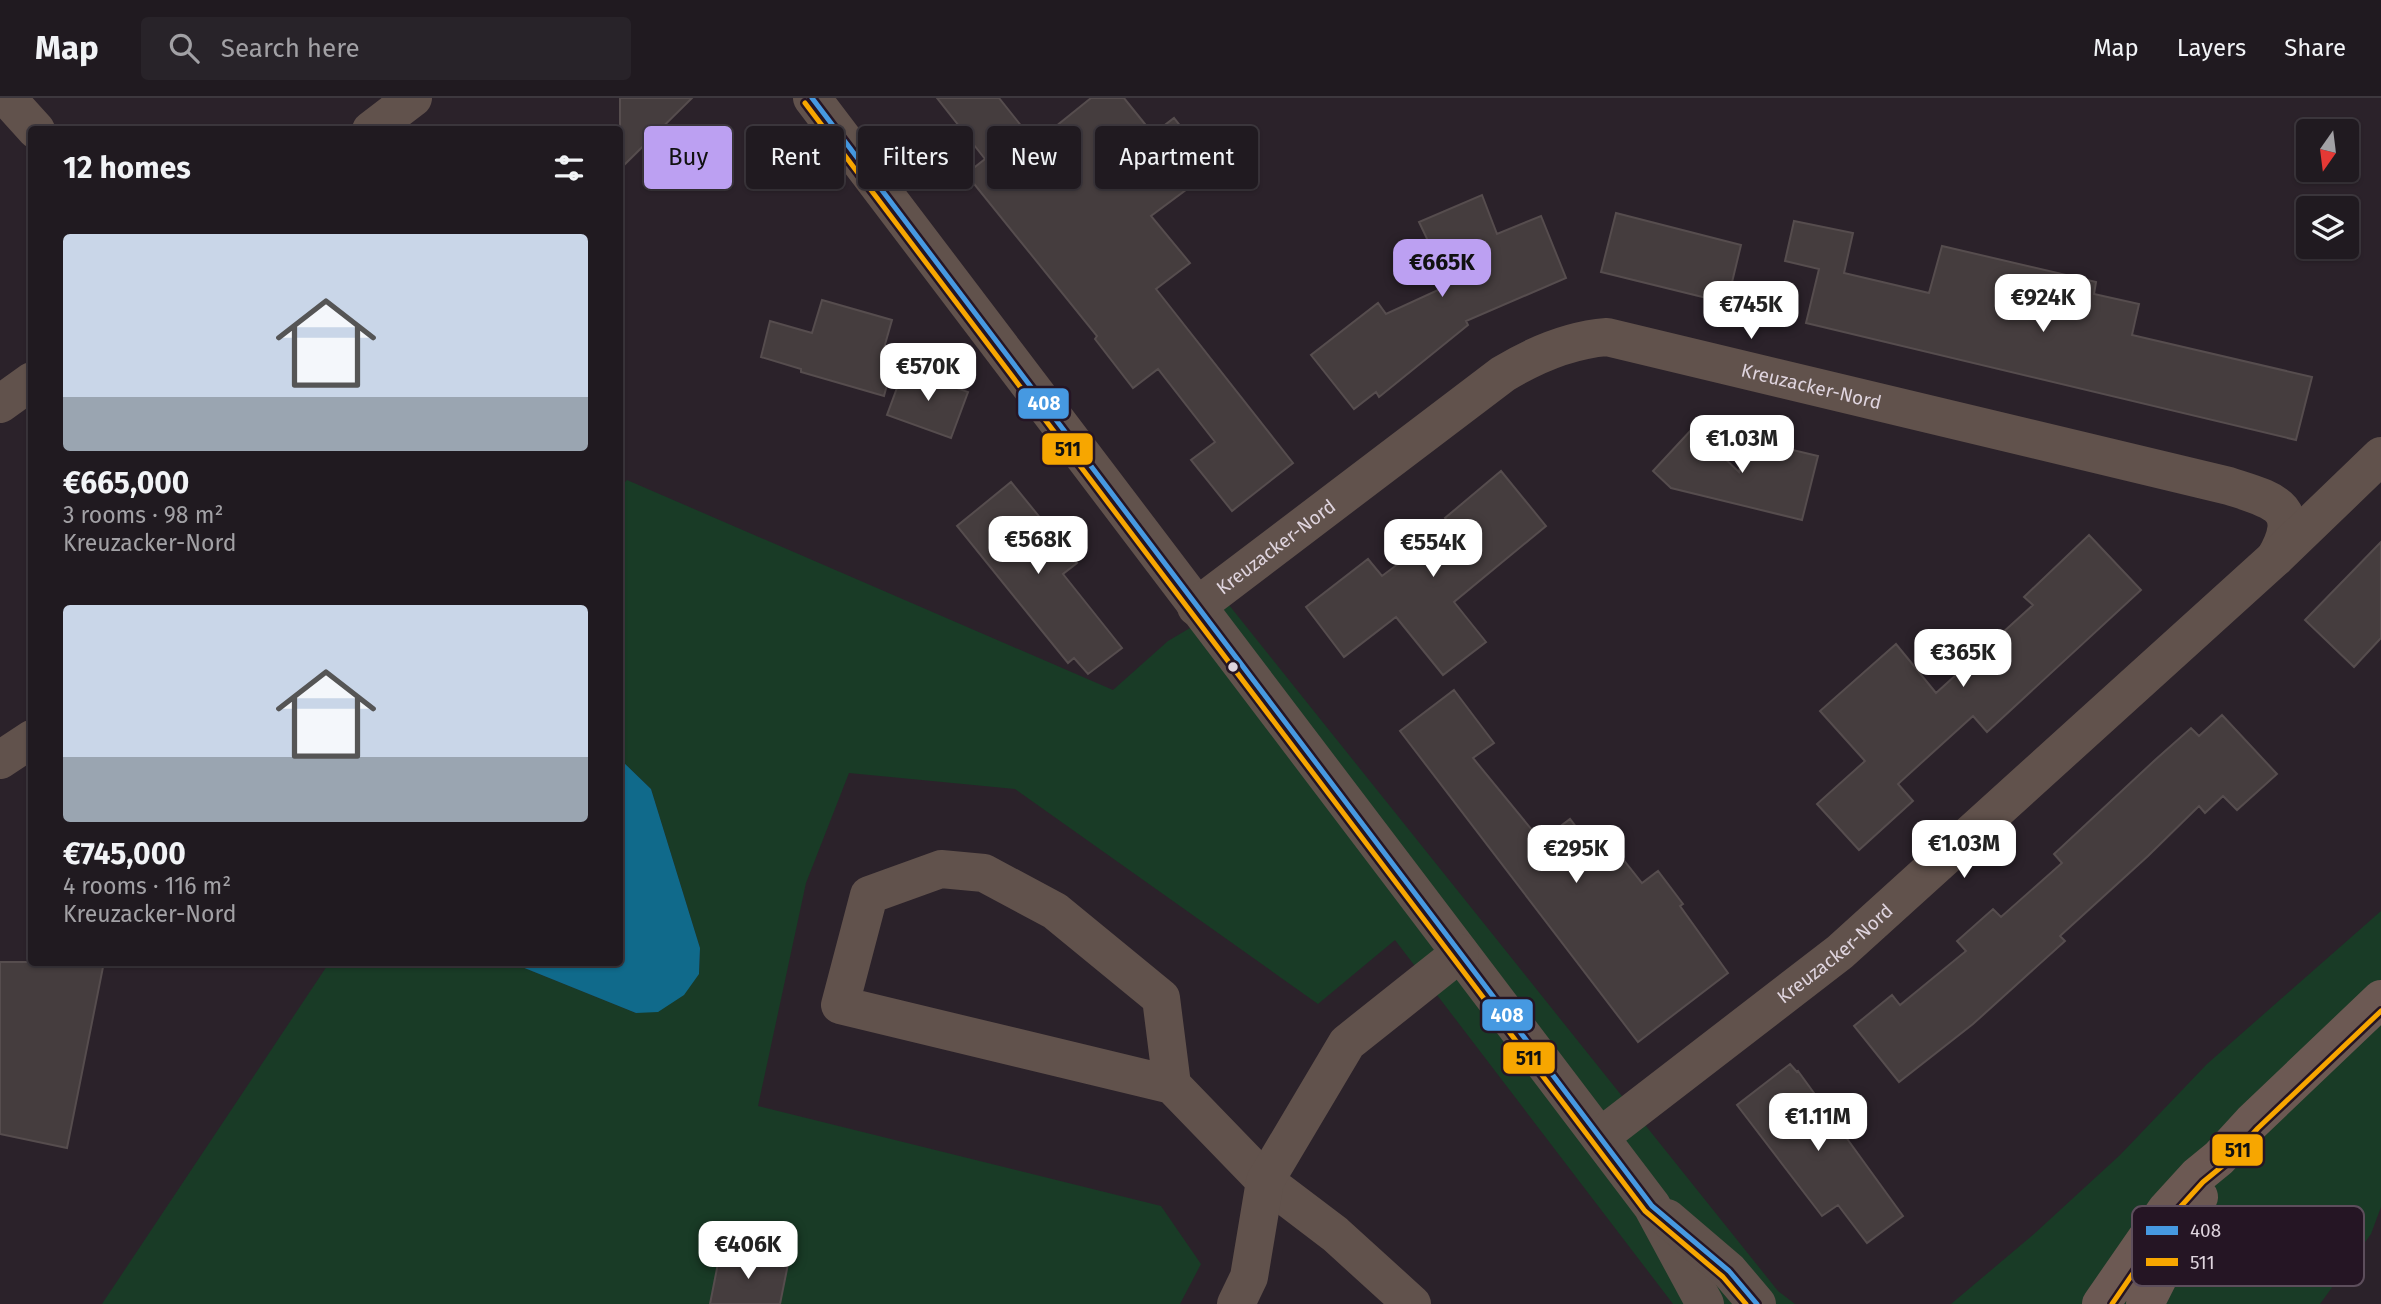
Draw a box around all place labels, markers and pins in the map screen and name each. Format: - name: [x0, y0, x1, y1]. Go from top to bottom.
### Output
- pin: €665K: [1393, 240, 1491, 299]
- pin: €924K: [1994, 274, 2092, 334]
- pin: €745K: [1702, 282, 1800, 341]
- pin: €570K: [879, 344, 977, 403]
- pin: €1.03M: [1685, 416, 1799, 475]
- pin: €568K: [989, 517, 1087, 576]
- pin: €554K: [1384, 519, 1482, 579]
- pin: €365K: [1914, 630, 2012, 689]
- unlabelled marker: [1226, 660, 1240, 674]
- pin: €1.03M: [1907, 820, 2021, 880]
- pin: €295K: [1527, 826, 1625, 885]
- pin: €1.11M: [1761, 1094, 1875, 1153]
- pin: €406K: [699, 1222, 797, 1281]

